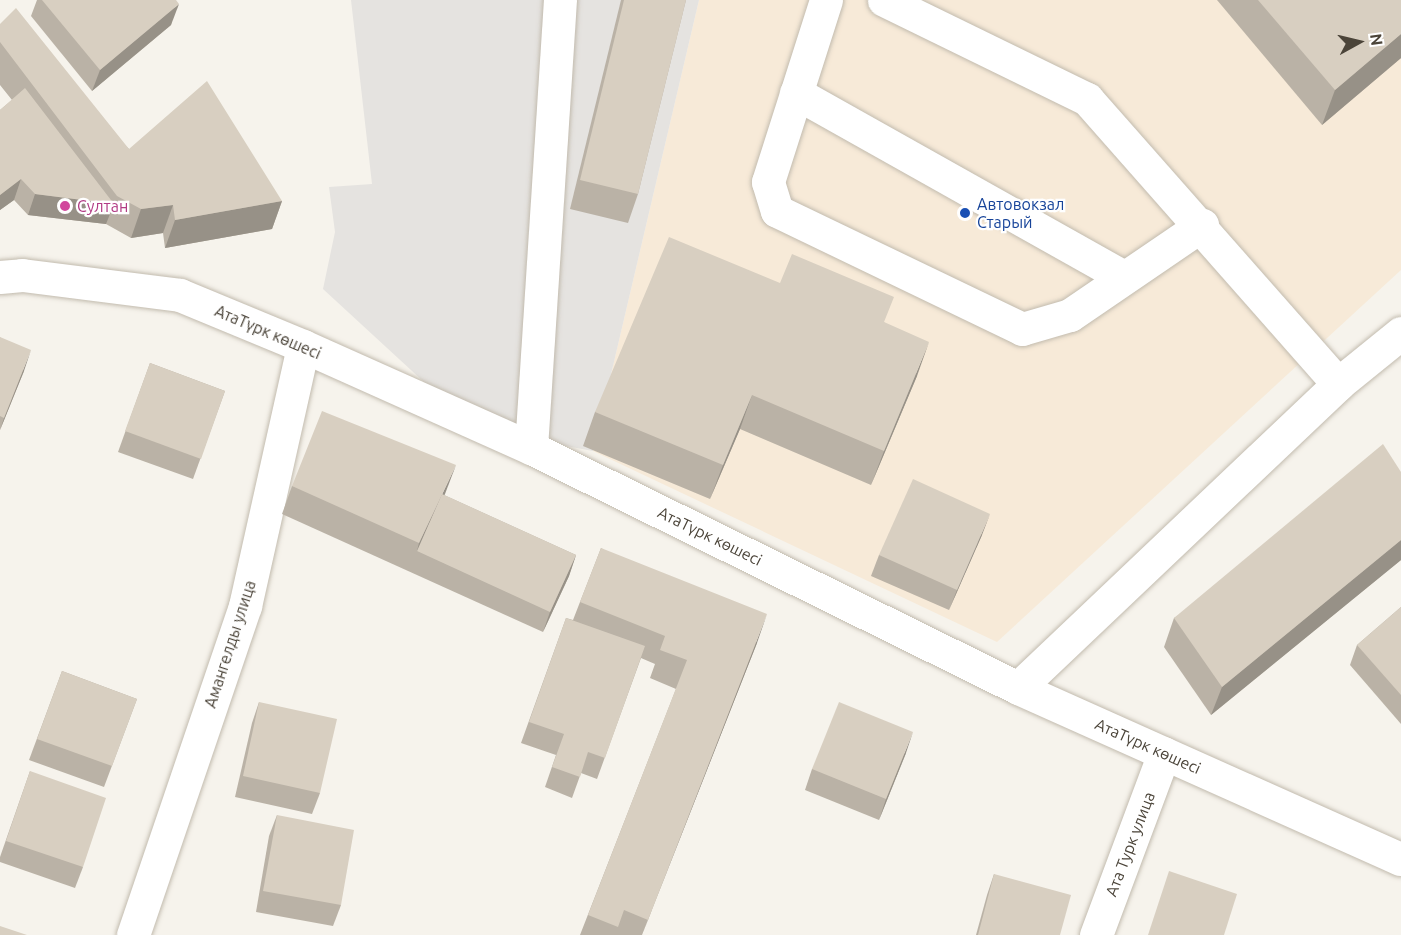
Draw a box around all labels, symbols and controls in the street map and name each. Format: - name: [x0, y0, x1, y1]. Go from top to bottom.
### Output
- north arrow: [1329, 12, 1389, 72]
- text: N: [1367, 32, 1387, 47]
- place label: Автовокзал Старый: [977, 194, 1064, 232]
- place label: Султан: [77, 196, 128, 216]
- marker: Султан: [58, 199, 72, 213]
- marker: Автовокзал Старый: [958, 206, 972, 220]
- street label: АтаТүрк көшесі: [212, 301, 324, 363]
- street label: АтаТүрк көшесі: [655, 502, 765, 570]
- street label: Амангелды улица: [200, 578, 260, 710]
- street label: АтаТүрк көшесі: [1092, 714, 1204, 778]
- street label: Ата Турк улица: [1101, 789, 1159, 899]

